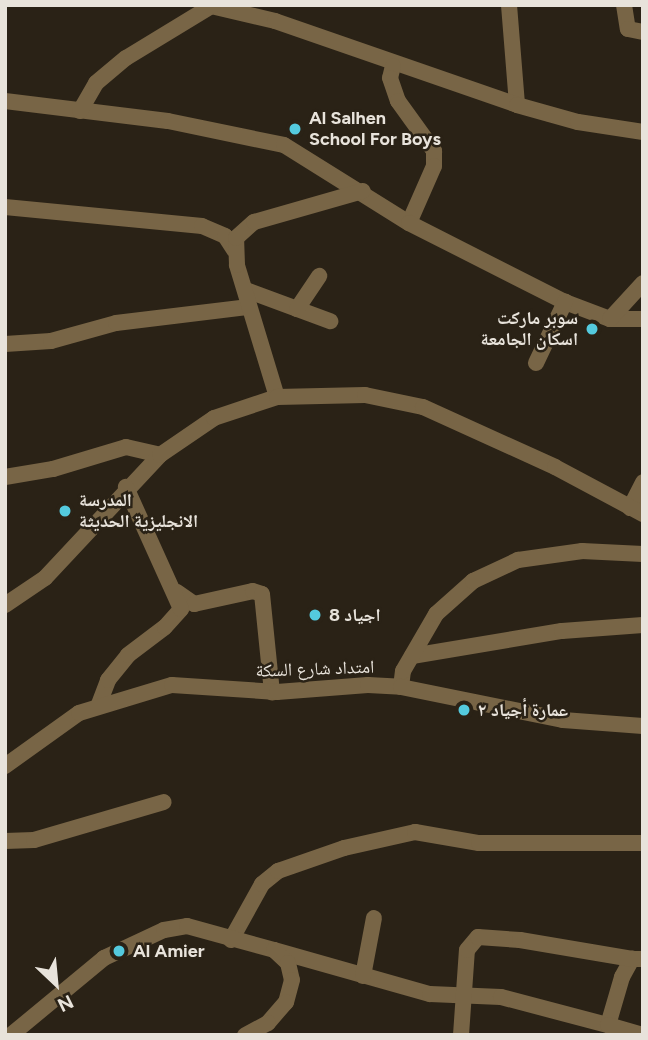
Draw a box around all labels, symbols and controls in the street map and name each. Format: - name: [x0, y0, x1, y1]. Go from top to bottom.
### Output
- place label: Al Salhen School For Boys: [309, 108, 441, 150]
- marker: Al Salhen School For Boys: [287, 121, 303, 137]
- place label: سوبر ماركت اسكان الجامعة: [481, 308, 578, 350]
- marker: سوبر ماركت اسكان الجامعة: [584, 321, 600, 337]
- place label: المدرسة الانجليزية الحديثة: [79, 490, 198, 532]
- marker: المدرسة الانجليزية الحديثة: [57, 503, 73, 519]
- place label: اجياد 8: [329, 604, 381, 626]
- marker: اجياد 8: [307, 607, 323, 623]
- street label: امتداد شارع السكة: [255, 656, 375, 682]
- place label: عمارة أجياد ٢: [478, 699, 568, 721]
- marker: عمارة أجياد ٢: [456, 702, 472, 718]
- place label: Al Amier: [133, 940, 205, 962]
- marker: Al Amier: [111, 943, 127, 959]
- north arrow: [21, 949, 91, 1019]
- text: N: [54, 990, 77, 1017]

